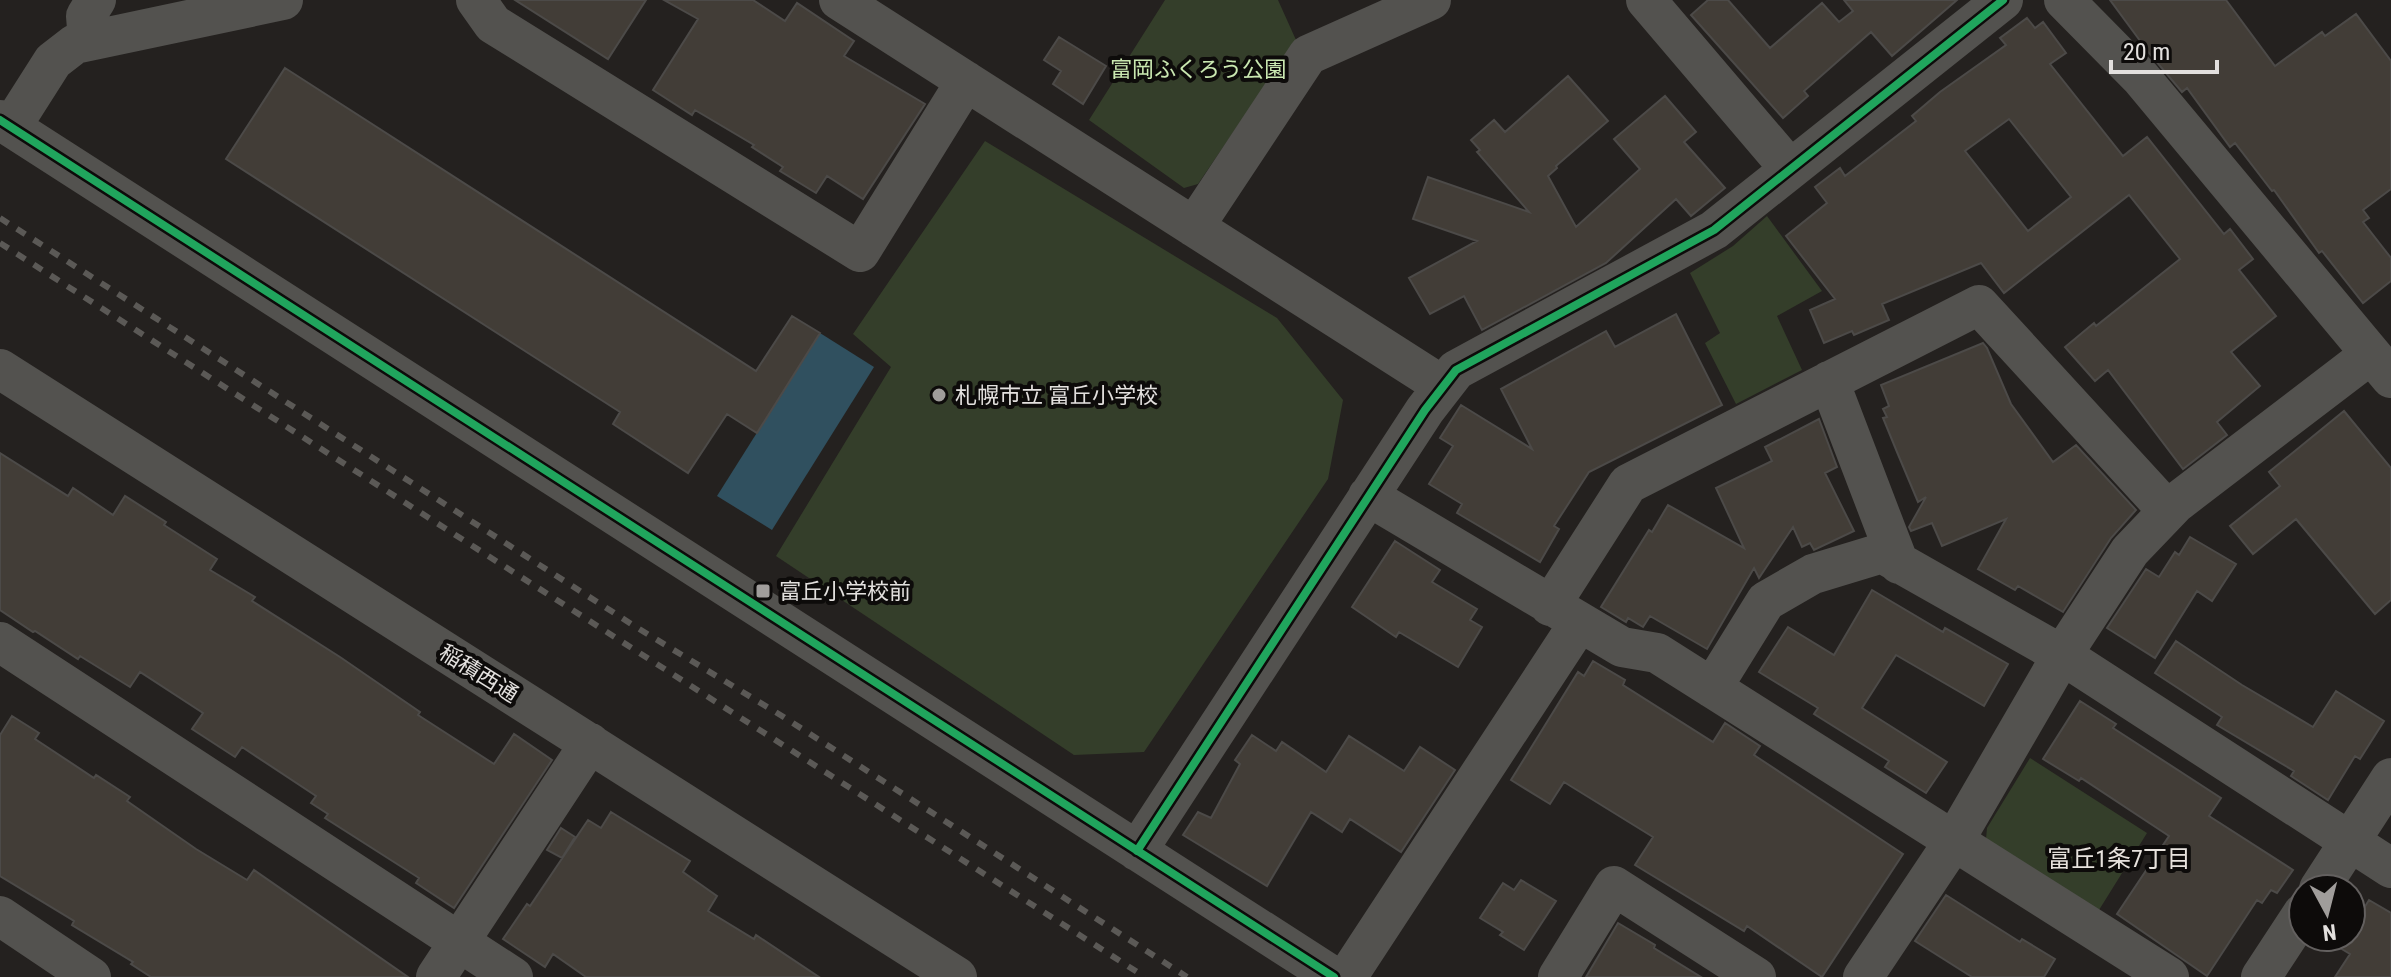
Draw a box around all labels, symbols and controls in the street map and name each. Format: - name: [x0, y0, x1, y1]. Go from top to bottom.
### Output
- scale bar: [2111, 24, 2217, 74]
- text: 20 m: [2123, 38, 2170, 66]
- park label: 富岡ふくろう公園: [1110, 57, 1286, 82]
- place label: 札幌市立 富丘小学校: [955, 383, 1158, 408]
- marker: 札幌市立 富丘小学校: [930, 386, 948, 404]
- place label: 富丘小学校前: [779, 579, 911, 604]
- marker: 富丘小学校前: [754, 582, 772, 600]
- street label: 稲積西通: [435, 640, 523, 707]
- district label: 富丘1条7丁目: [2047, 845, 2191, 873]
- north arrow: [2287, 873, 2367, 953]
- text: N: [2321, 919, 2338, 946]

